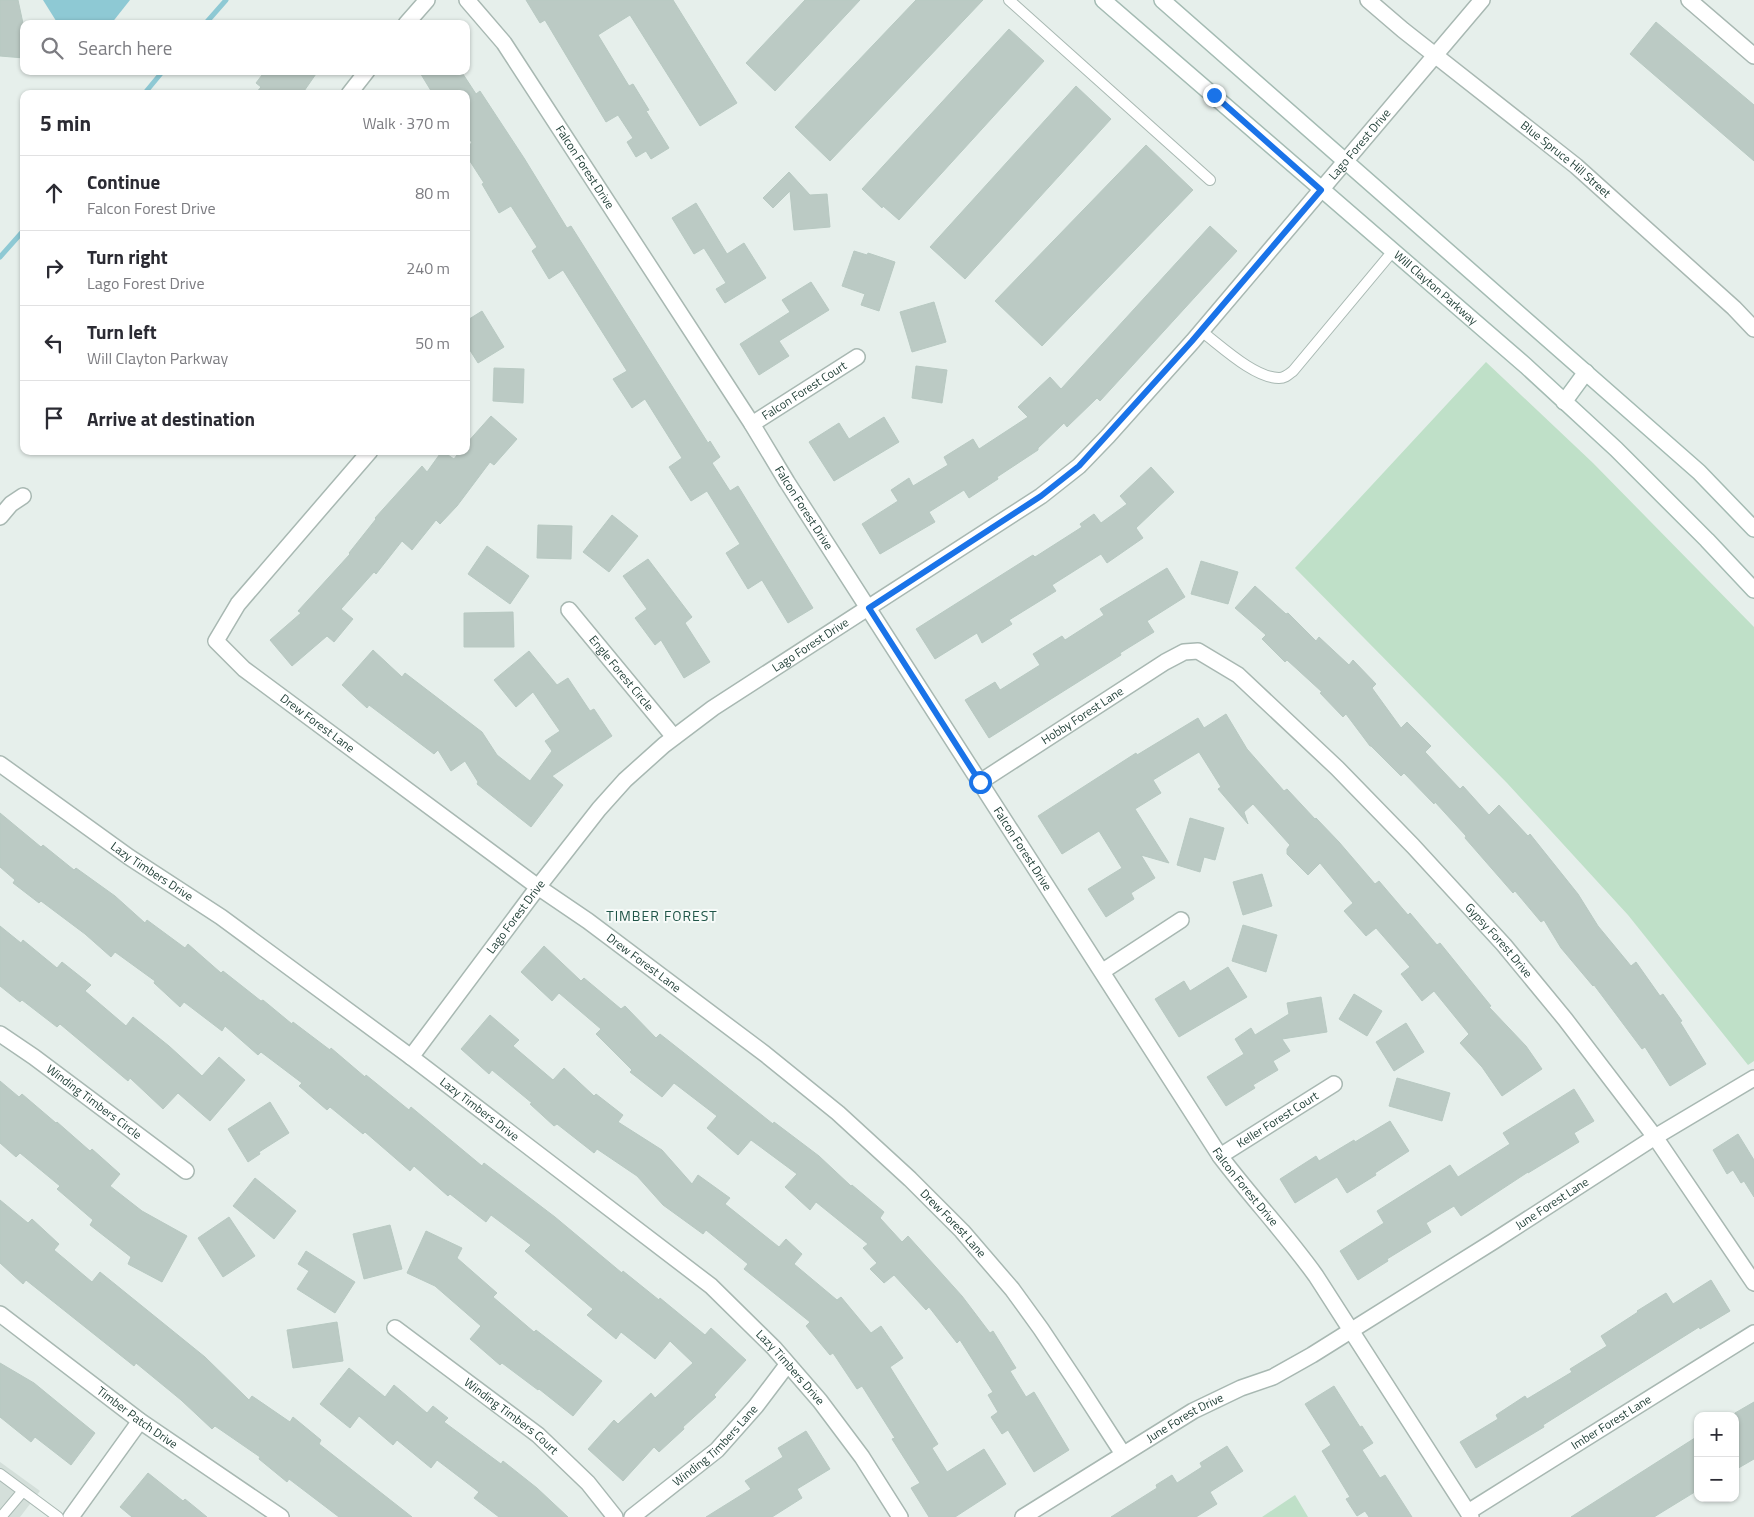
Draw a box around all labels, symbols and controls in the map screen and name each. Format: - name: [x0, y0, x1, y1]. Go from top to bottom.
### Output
- search box: [20, 20, 470, 75]
- text: Search here: [78, 33, 172, 62]
- icon: search: [38, 34, 66, 62]
- route end: [1203, 84, 1226, 107]
- street label: Lago Forest Drive: [1324, 104, 1395, 184]
- text: 5 min: [40, 107, 91, 139]
- text: Walk · 370 m: [362, 111, 450, 135]
- street label: Blue Spruce Hill Street: [1517, 116, 1616, 203]
- street label: Falcon Forest Drive: [551, 121, 620, 213]
- text: Continue: [87, 167, 160, 196]
- icon: ahead: [40, 179, 68, 207]
- text: 80 m: [415, 181, 450, 205]
- text: Falcon Forest Drive: [87, 196, 216, 220]
- text: Turn right: [87, 242, 168, 271]
- street label: Will Clayton Parkway: [1390, 246, 1483, 330]
- icon: right: [40, 254, 68, 282]
- text: 240 m: [406, 256, 450, 280]
- text: Lago Forest Drive: [87, 271, 204, 295]
- text: Turn left: [87, 317, 157, 346]
- icon: left: [40, 329, 68, 357]
- text: 50 m: [415, 331, 450, 355]
- text: Will Clayton Parkway: [87, 346, 228, 370]
- street label: Falcon Forest Court: [758, 355, 851, 425]
- icon: arrive: [40, 404, 68, 432]
- text: Arrive at destination: [87, 404, 255, 433]
- street label: Falcon Forest Drive: [770, 462, 838, 554]
- street label: Lago Forest Drive: [768, 613, 852, 677]
- street label: Engle Forest Circle: [585, 631, 659, 715]
- street label: Hobby Forest Lane: [1037, 681, 1127, 749]
- street label: Drew Forest Lane: [276, 689, 359, 757]
- route start: [969, 771, 992, 794]
- street label: Falcon Forest Drive: [989, 803, 1057, 894]
- street label: Lazy Timbers Drive: [107, 837, 197, 905]
- street label: Lago Forest Drive: [481, 875, 549, 958]
- street label: Gypsy Forest Drive: [1461, 898, 1537, 982]
- district label: TIMBER FOREST: [606, 905, 718, 926]
- street label: Drew Forest Lane: [603, 928, 685, 997]
- street label: Winding Timbers Circle: [43, 1059, 146, 1144]
- street label: Lazy Timbers Drive: [436, 1072, 524, 1145]
- street label: Keller Forest Court: [1233, 1086, 1323, 1152]
- street label: Falcon Forest Drive: [1208, 1143, 1283, 1230]
- street label: June Forest Lane: [1511, 1172, 1592, 1234]
- street label: Drew Forest Lane: [916, 1184, 991, 1262]
- street label: Lazy Timbers Drive: [752, 1325, 830, 1409]
- street label: Winding Timbers Court: [460, 1373, 564, 1459]
- street label: Timber Patch Drive: [93, 1381, 182, 1453]
- street label: June Forest Drive: [1142, 1388, 1226, 1447]
- street label: Imber Forest Lane: [1567, 1390, 1655, 1454]
- street label: Winding Timbers Lane: [668, 1400, 762, 1491]
- map controls: [1694, 1412, 1739, 1502]
- button: +: [1694, 1412, 1739, 1457]
- button: −: [1694, 1457, 1739, 1502]

